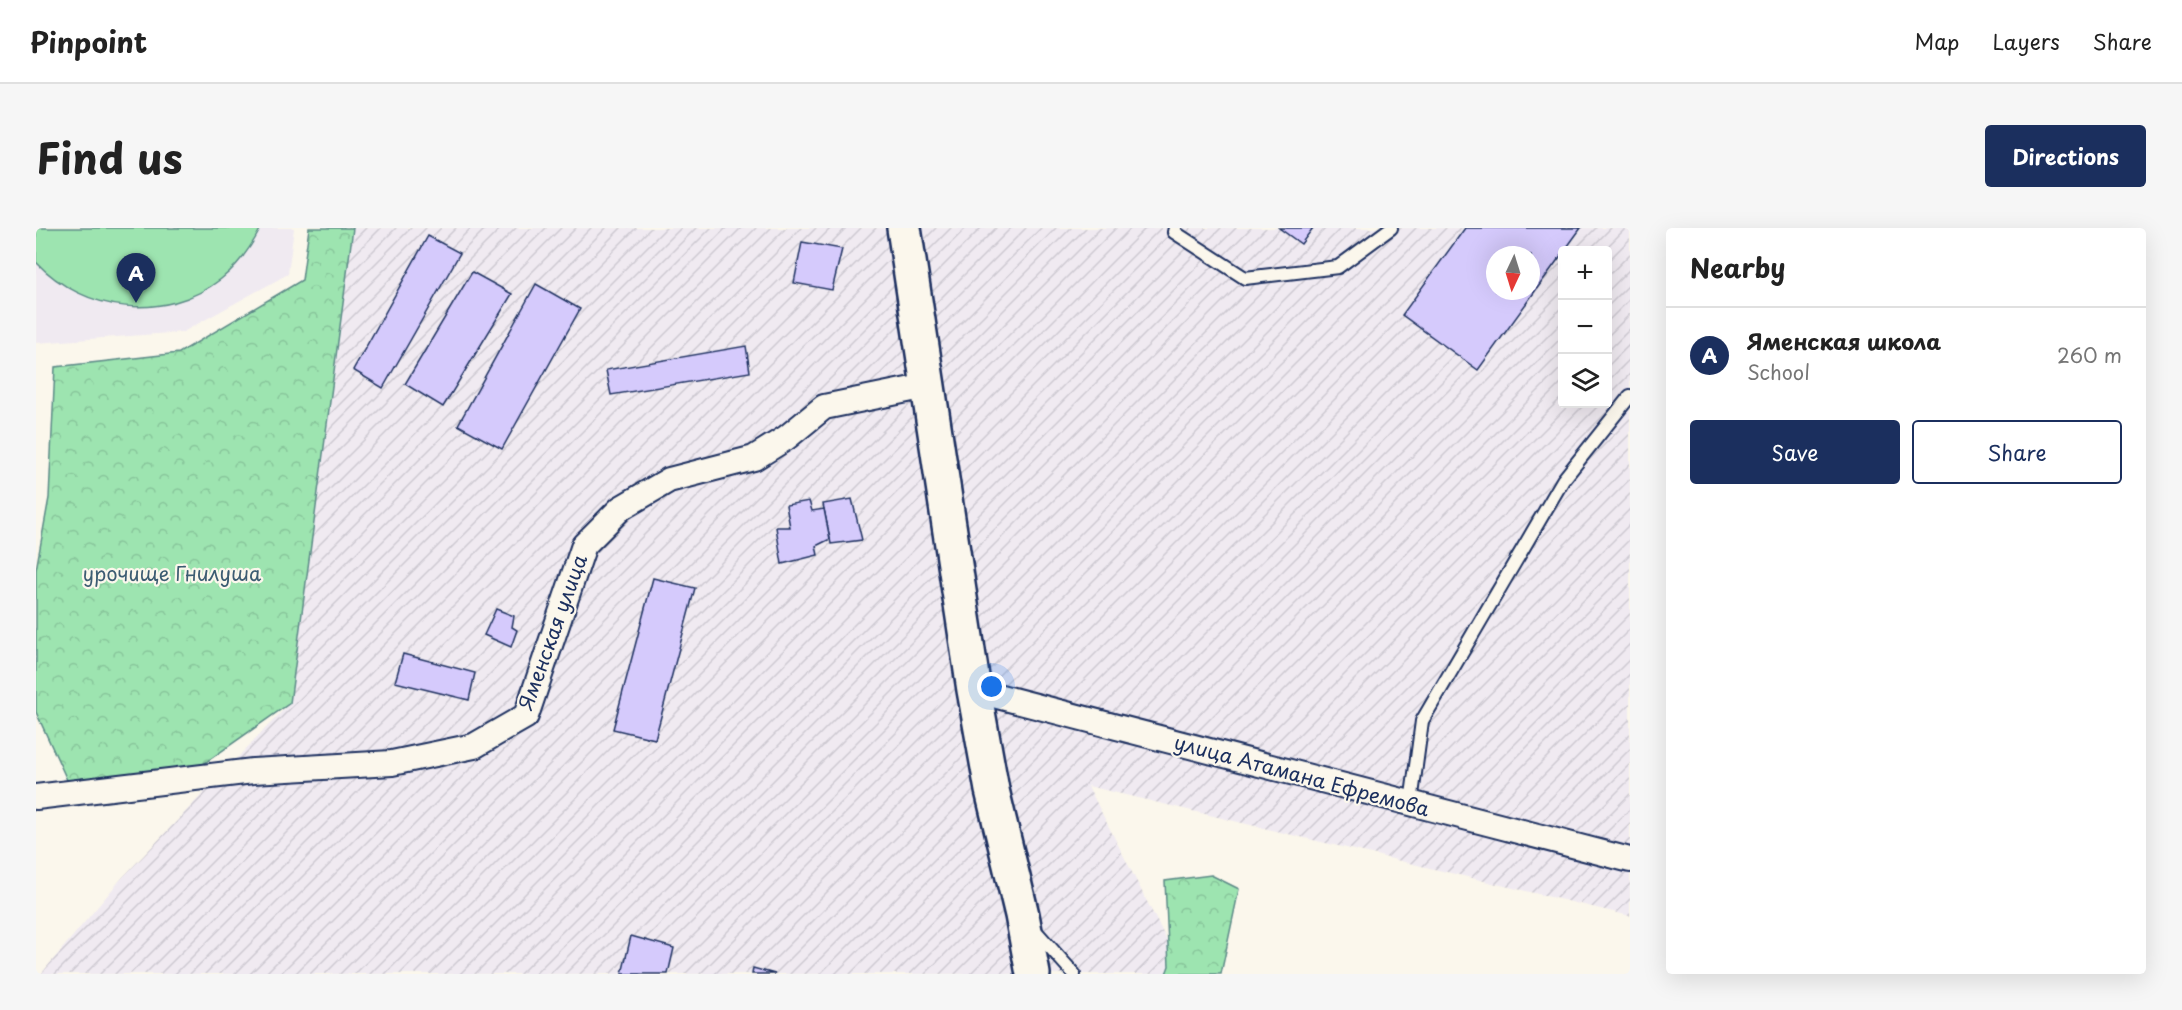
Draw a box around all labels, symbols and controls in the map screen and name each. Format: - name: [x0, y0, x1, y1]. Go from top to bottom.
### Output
- text: Pinpoint: [30, 20, 147, 63]
- text: Map: [1915, 25, 1959, 57]
- text: Layers: [1992, 25, 2060, 57]
- text: Share: [2093, 25, 2152, 57]
- text: Find us: [36, 125, 183, 188]
- button: Directions: [1985, 125, 2146, 187]
- north arrow: [1486, 246, 1540, 300]
- map controls: [1558, 246, 1612, 408]
- button: +: [1558, 246, 1612, 300]
- text: Nearby: [1690, 248, 1785, 287]
- pin: A: [116, 254, 156, 303]
- button: −: [1558, 300, 1612, 354]
- text: Яменская школа: [1747, 324, 1941, 357]
- text: A: [1702, 340, 1717, 370]
- text: 260 m: [2057, 340, 2122, 370]
- button: layers: [1558, 354, 1612, 408]
- text: School: [1747, 357, 1810, 387]
- button: Save: [1690, 420, 1900, 484]
- button: Share: [1912, 420, 2122, 484]
- street label: Яменская улица: [510, 550, 594, 714]
- park label: урочище Гнилуша: [83, 558, 262, 588]
- your location: [977, 672, 1006, 701]
- street label: улица Атамана Ефремова: [1171, 726, 1434, 824]

